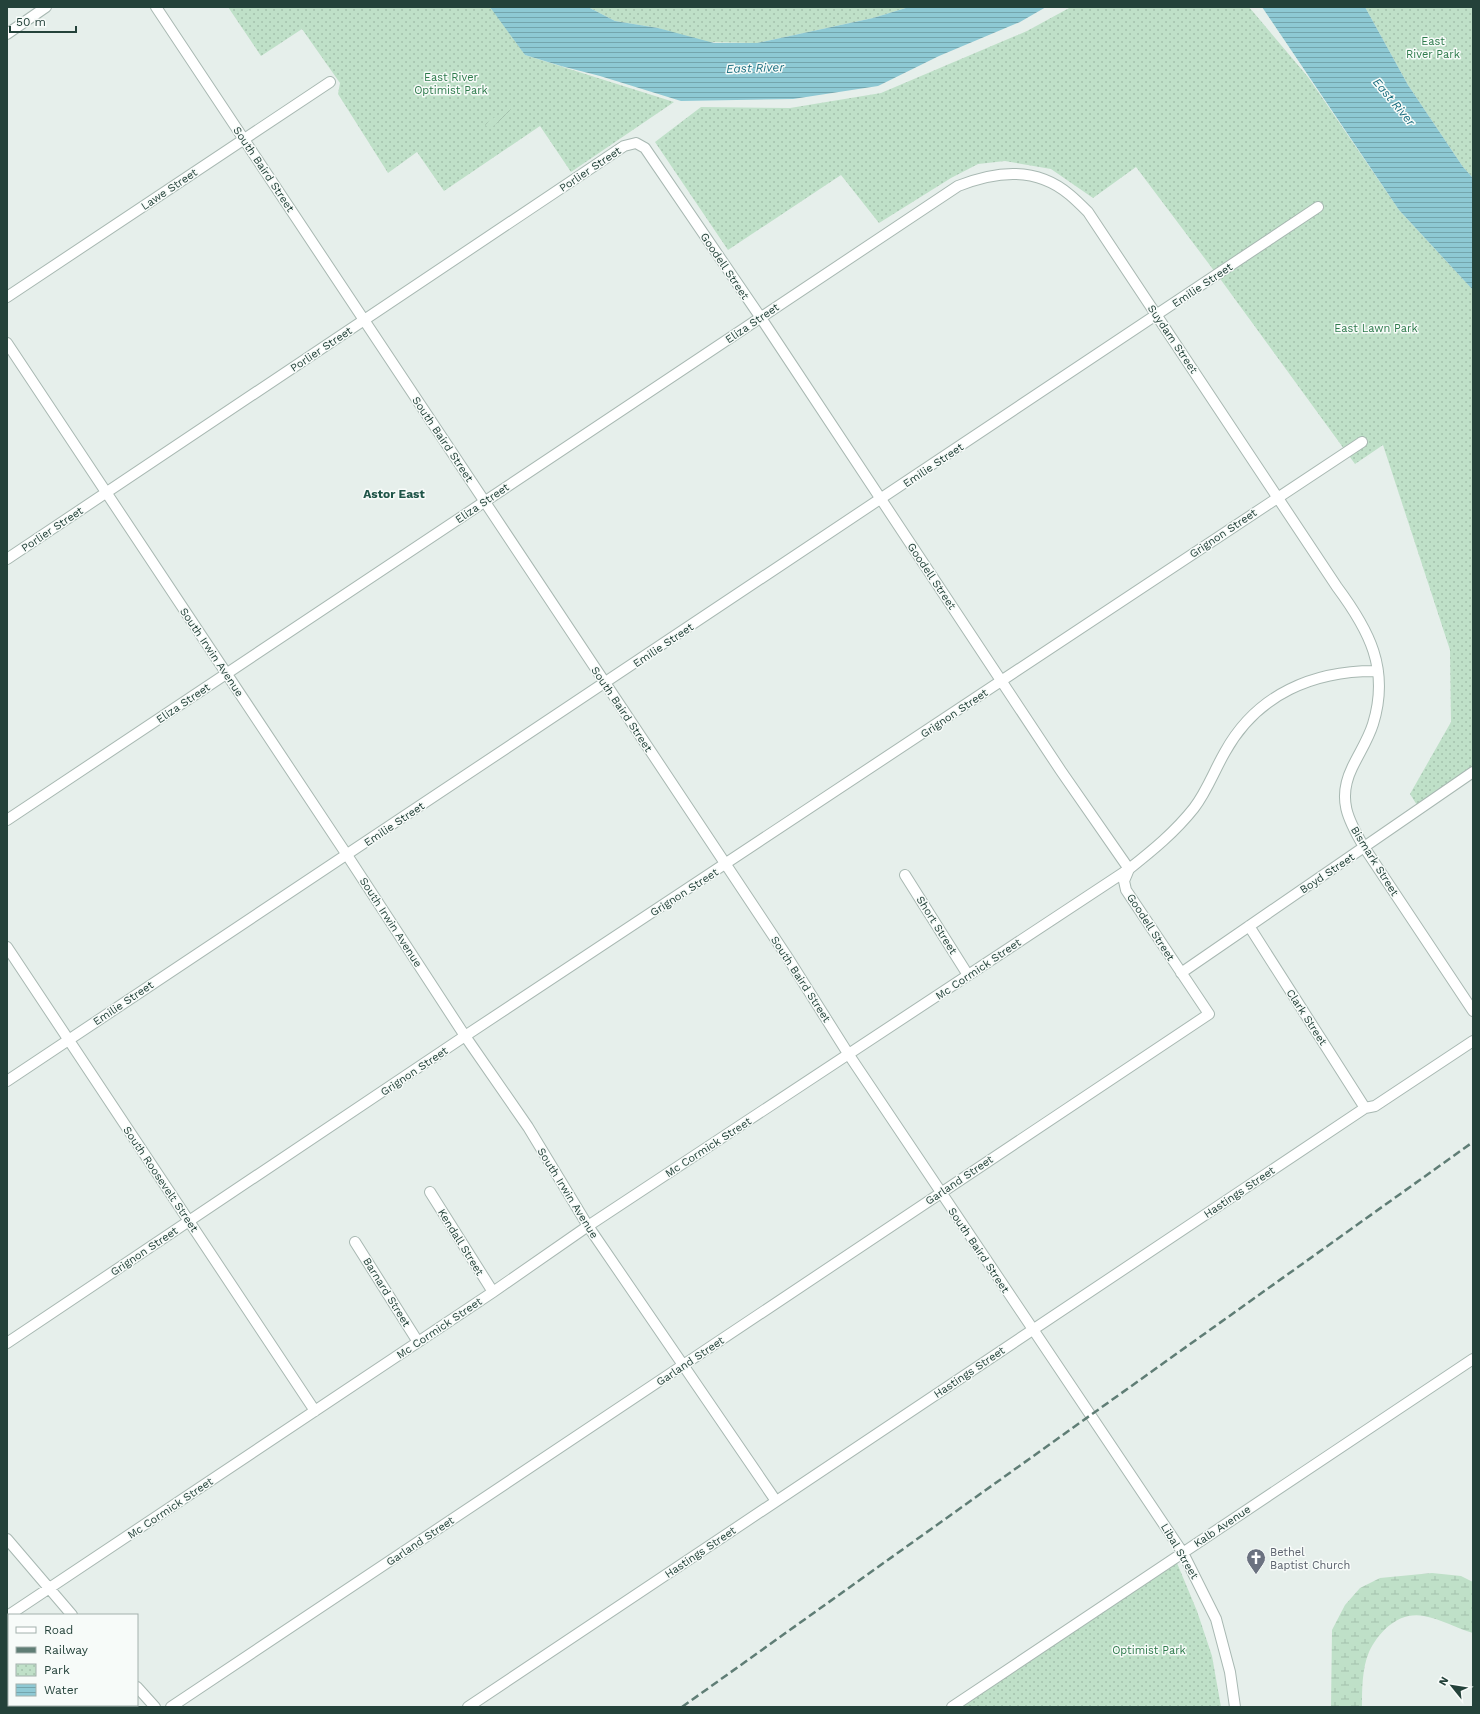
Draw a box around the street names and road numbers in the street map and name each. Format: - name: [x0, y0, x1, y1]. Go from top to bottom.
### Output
- street label: South Baird Street: [230, 124, 297, 215]
- street label: Porlier Street: [557, 144, 624, 195]
- street label: Lawe Street: [139, 166, 200, 213]
- street label: Goodell Street: [697, 230, 752, 302]
- street label: Emilie Street: [1170, 260, 1235, 310]
- street label: Eliza Street: [723, 300, 782, 346]
- street label: Suydam Street: [1145, 303, 1201, 376]
- street label: Porlier Street: [288, 324, 355, 375]
- street label: South Baird Street: [409, 394, 476, 485]
- street label: Emilie Street: [901, 440, 966, 490]
- street label: Eliza Street: [453, 480, 512, 526]
- street label: Porlier Street: [19, 504, 86, 555]
- street label: Grignon Street: [1187, 506, 1260, 561]
- street label: Goodell Street: [904, 540, 959, 612]
- street label: South Irwin Avenue: [177, 605, 246, 699]
- street label: Emilie Street: [631, 620, 696, 670]
- street label: South Baird Street: [588, 664, 655, 755]
- street label: Eliza Street: [154, 680, 213, 726]
- street label: Grignon Street: [918, 686, 991, 741]
- street label: Emilie Street: [362, 799, 427, 849]
- street label: Bismark Street: [1348, 824, 1401, 899]
- street label: Boyd Street: [1298, 850, 1357, 896]
- street label: Grignon Street: [648, 865, 721, 919]
- street label: South Irwin Avenue: [357, 875, 424, 970]
- street label: Goodell Street: [1124, 891, 1177, 964]
- street label: Short Street: [914, 894, 960, 957]
- street label: South Baird Street: [768, 934, 833, 1025]
- street label: Mc Cormick Street: [933, 936, 1024, 1003]
- street label: Emilie Street: [91, 978, 156, 1028]
- street label: Clark Street: [1284, 987, 1330, 1048]
- street label: Grignon Street: [378, 1044, 451, 1099]
- street label: Mc Cormick Street: [663, 1114, 754, 1180]
- street label: South Roosevelt Street: [120, 1124, 201, 1235]
- street label: South Irwin Avenue: [534, 1146, 601, 1241]
- street label: Garland Street: [923, 1153, 996, 1208]
- street label: Hastings Street: [1201, 1164, 1278, 1221]
- street label: South Baird Street: [945, 1205, 1012, 1296]
- street label: Kendall Street: [435, 1206, 486, 1278]
- street label: Grignon Street: [108, 1224, 181, 1279]
- street label: Barnard Street: [360, 1255, 413, 1330]
- street label: Mc Cormick Street: [394, 1295, 485, 1362]
- street label: Garland Street: [654, 1334, 727, 1389]
- street label: Hastings Street: [931, 1344, 1008, 1401]
- street label: Mc Cormick Street: [125, 1475, 216, 1542]
- street label: Kalb Avenue: [1191, 1503, 1253, 1550]
- street label: Garland Street: [384, 1514, 457, 1569]
- street label: Libal Street: [1158, 1521, 1201, 1582]
- street label: Hastings Street: [662, 1524, 739, 1581]

